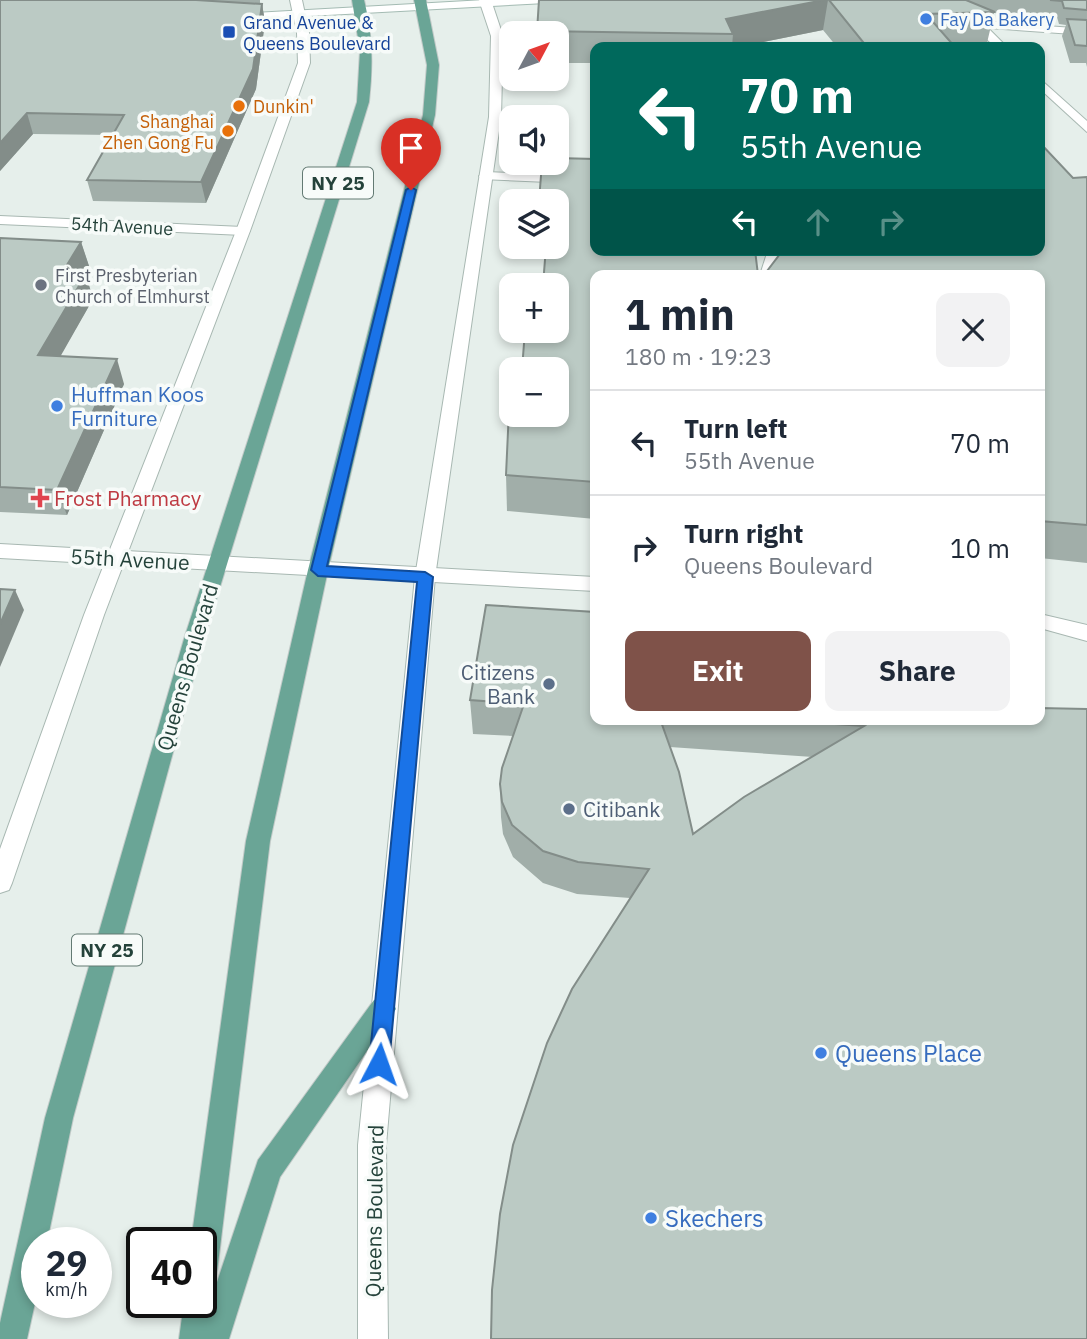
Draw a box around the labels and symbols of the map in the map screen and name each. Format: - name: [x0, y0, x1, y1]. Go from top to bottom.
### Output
- place label: Fay Da Bakery: [940, 8, 1054, 31]
- place label: Grand Avenue & Queens Boulevard: [243, 11, 391, 55]
- marker: Fay Da Bakery: [918, 11, 934, 27]
- north arrow: [499, 21, 569, 91]
- marker: Grand Avenue & Queens Boulevard: [221, 24, 237, 40]
- place label: Dunkin': [253, 95, 314, 118]
- marker: Dunkin': [231, 98, 247, 114]
- place label: Shanghai Zhen Gong Fu: [103, 110, 214, 154]
- pin: [381, 118, 441, 190]
- marker: Shanghai Zhen Gong Fu: [220, 123, 236, 139]
- road number: NY 25: [303, 168, 373, 198]
- street label: 54th Avenue: [70, 212, 174, 240]
- place label: First Presbyterian Church of Elmhurst: [55, 264, 210, 308]
- marker: First Presbyterian Church of Elmhurst: [33, 277, 49, 293]
- place label: Huffman Koos Furniture: [71, 380, 204, 432]
- marker: Huffman Koos Furniture: [49, 398, 65, 414]
- place label: Frost Pharmacy: [54, 484, 202, 512]
- marker: Frost Pharmacy: [32, 490, 48, 506]
- street label: 55th Avenue: [70, 542, 190, 576]
- street label: Queens Boulevard: [150, 580, 224, 754]
- place label: Citizens Bank: [461, 658, 535, 710]
- marker: Citizens Bank: [541, 676, 557, 692]
- place label: Citibank: [583, 795, 660, 823]
- marker: Citibank: [561, 801, 577, 817]
- road number: NY 25: [72, 934, 142, 966]
- position arrow: [342, 1027, 416, 1101]
- place label: Queens Place: [835, 1037, 982, 1069]
- marker: Queens Place: [813, 1045, 829, 1061]
- street label: Queens Boulevard: [358, 1124, 390, 1298]
- place label: Skechers: [665, 1202, 764, 1234]
- marker: Skechers: [643, 1210, 659, 1226]
- speed limit sign: 40: [126, 1227, 217, 1318]

